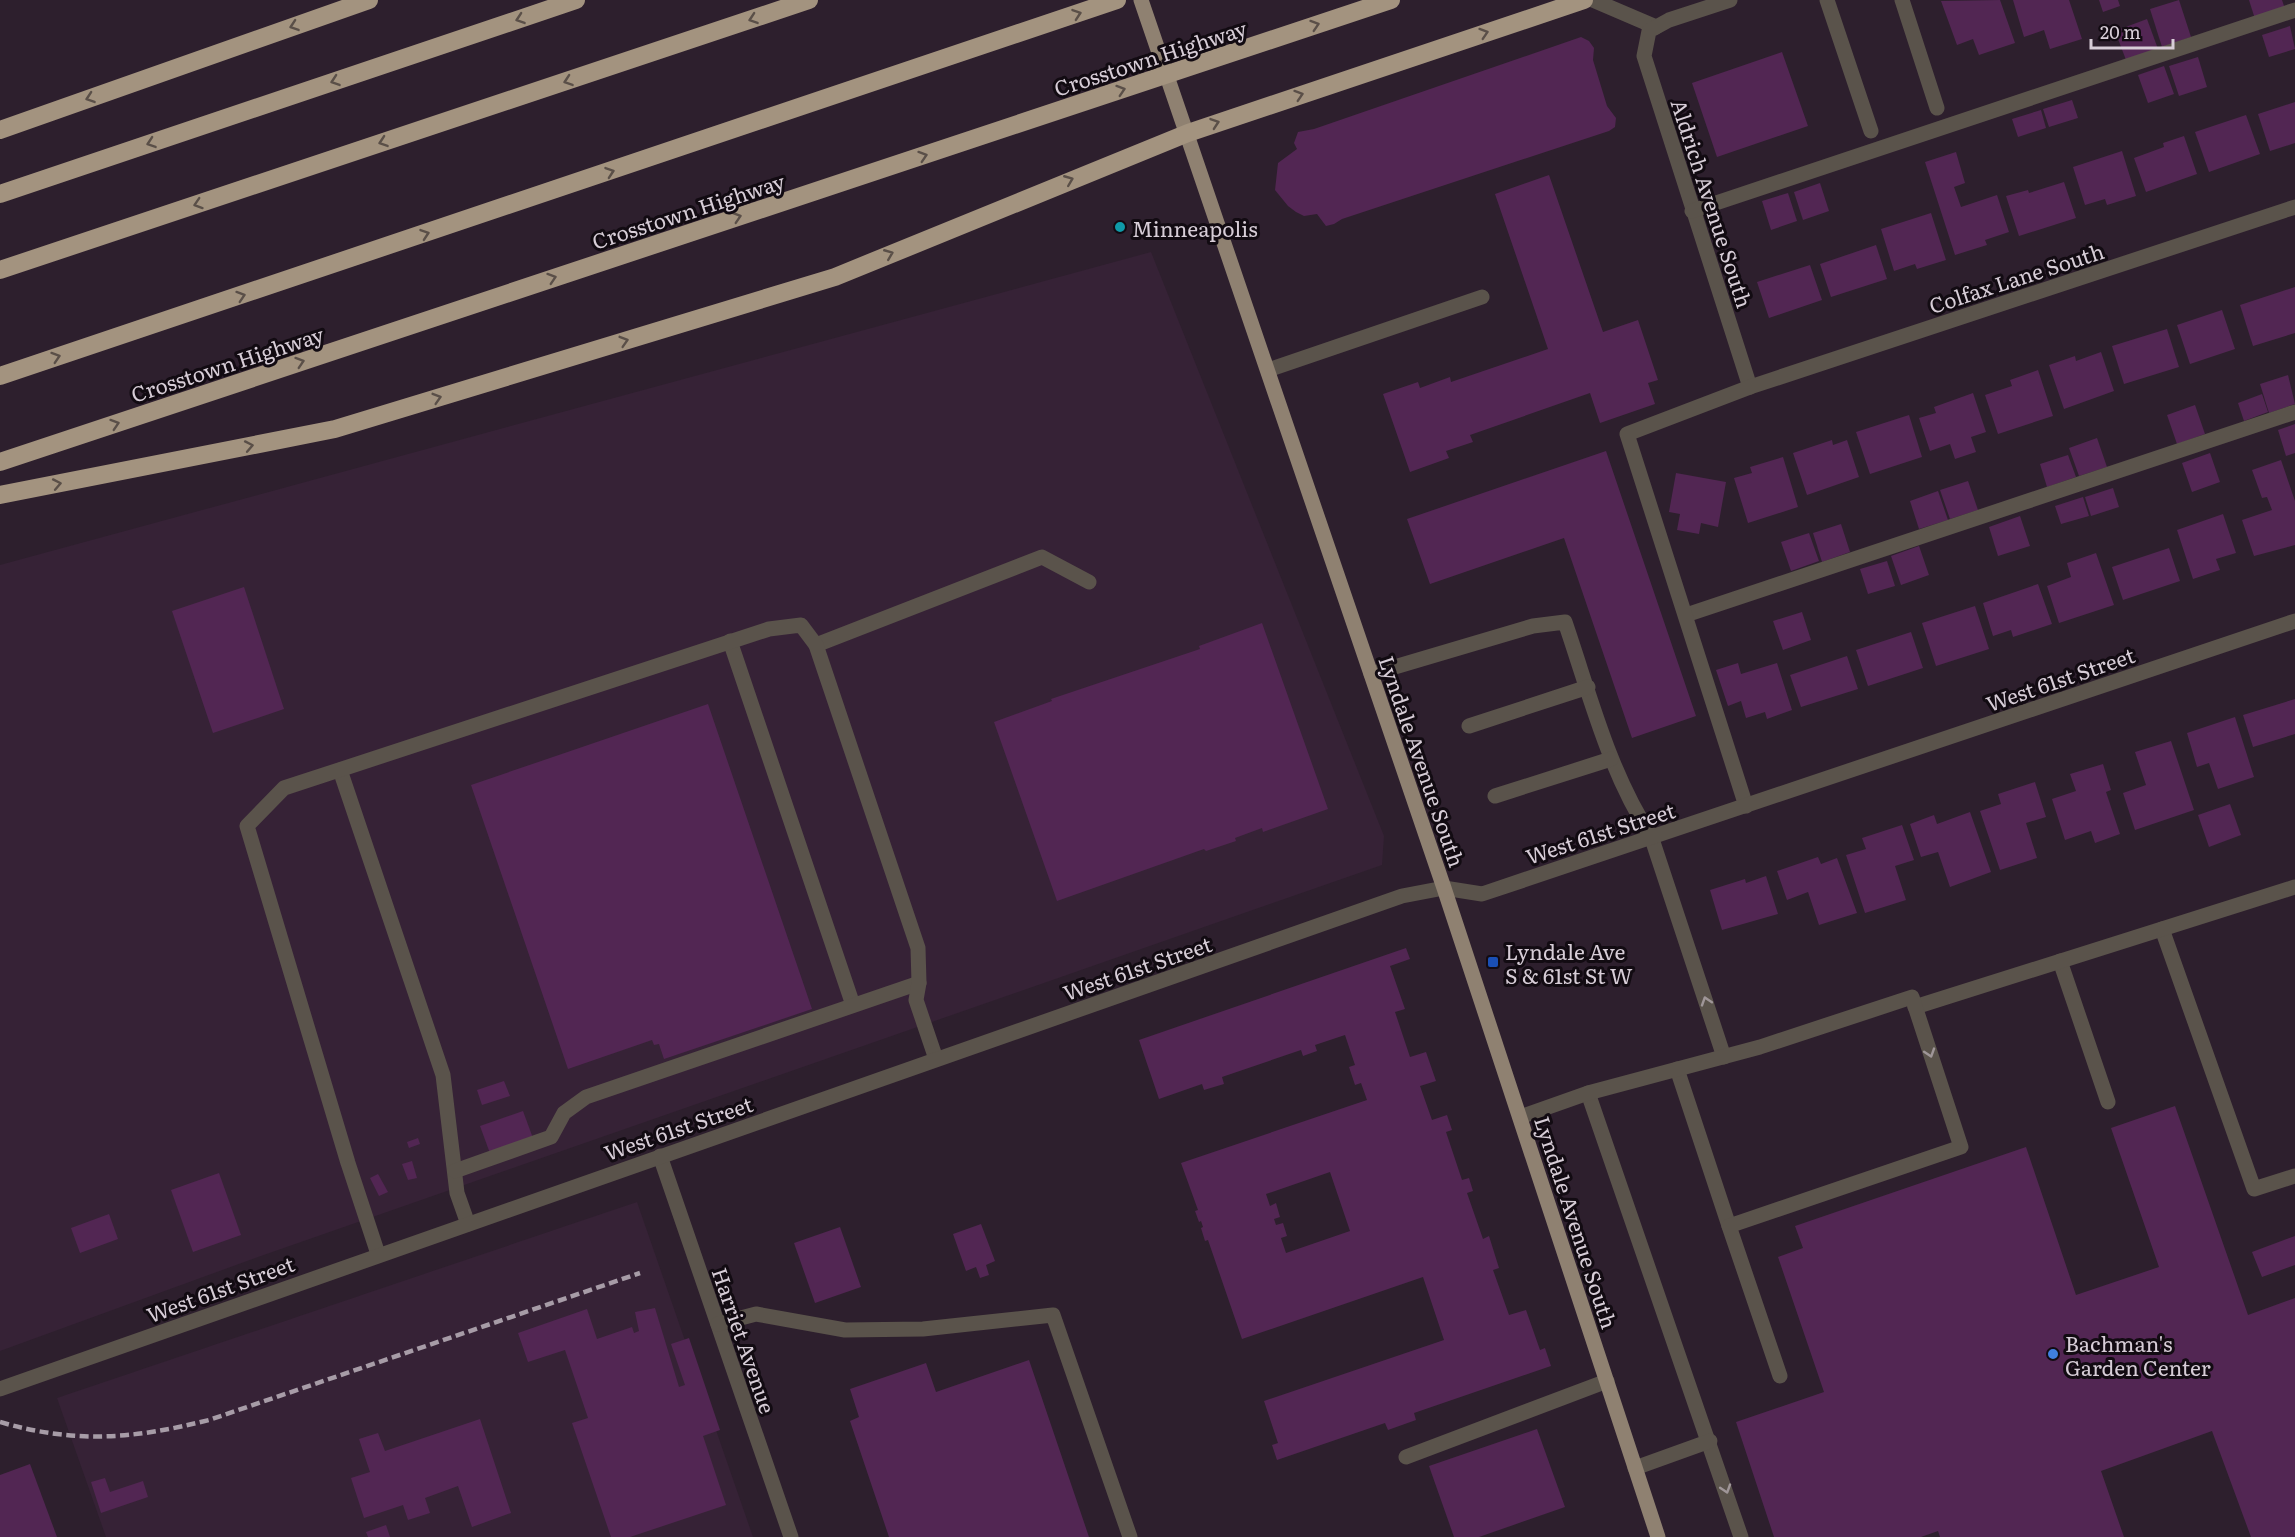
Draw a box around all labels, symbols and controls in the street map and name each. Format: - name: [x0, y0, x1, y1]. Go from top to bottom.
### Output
- one-way arrow: [1071, 9, 1082, 22]
- one-way arrow: [515, 11, 526, 24]
- one-way arrow: [748, 11, 759, 24]
- street label: Crosstown Highway: [1050, 11, 1251, 103]
- scale bar: [2091, 12, 2174, 50]
- text: 20 m: [2100, 18, 2141, 45]
- one-way arrow: [289, 19, 300, 32]
- one-way arrow: [1309, 20, 1320, 33]
- one-way arrow: [1478, 28, 1488, 41]
- one-way arrow: [331, 73, 341, 86]
- one-way arrow: [563, 73, 574, 86]
- one-way arrow: [1115, 85, 1126, 98]
- one-way arrow: [1293, 90, 1304, 103]
- one-way arrow: [85, 91, 96, 104]
- street label: Aldrich Avenue South: [1665, 94, 1761, 312]
- one-way arrow: [1209, 118, 1220, 131]
- one-way arrow: [378, 135, 389, 148]
- one-way arrow: [146, 136, 157, 148]
- one-way arrow: [917, 151, 928, 163]
- street label: Crosstown Highway: [588, 164, 789, 256]
- one-way arrow: [604, 167, 615, 179]
- one-way arrow: [1063, 175, 1074, 187]
- one-way arrow: [193, 197, 204, 210]
- one-way arrow: [732, 212, 742, 224]
- place label: Minneapolis: [1132, 212, 1258, 243]
- marker: Minneapolis: [1113, 220, 1127, 234]
- one-way arrow: [420, 229, 430, 241]
- street label: Colfax Lane South: [1925, 234, 2108, 320]
- one-way arrow: [883, 249, 894, 261]
- one-way arrow: [546, 273, 557, 285]
- one-way arrow: [235, 291, 246, 303]
- street label: Crosstown Highway: [127, 317, 328, 409]
- one-way arrow: [618, 336, 629, 348]
- one-way arrow: [50, 352, 60, 365]
- one-way arrow: [294, 357, 305, 369]
- one-way arrow: [431, 393, 442, 405]
- one-way arrow: [109, 418, 120, 431]
- one-way arrow: [243, 440, 253, 453]
- one-way arrow: [52, 478, 62, 491]
- street label: West 61st Street: [1981, 638, 2139, 718]
- street label: Lyndale Avenue South: [1372, 651, 1474, 871]
- street label: West 61st Street: [1521, 793, 1679, 871]
- street label: West 61st Street: [1058, 927, 1216, 1007]
- place label: Lyndale Ave S & 61st St W: [1505, 935, 1633, 990]
- marker: Lyndale Ave S & 61st St W: [1486, 955, 1500, 969]
- one-way arrow: [1700, 996, 1713, 1007]
- one-way arrow: [1923, 1047, 1935, 1058]
- street label: West 61st Street: [599, 1087, 757, 1167]
- street label: Lyndale Avenue South: [1528, 1112, 1626, 1332]
- street label: West 61st Street: [142, 1247, 299, 1329]
- street label: Harriet Avenue: [706, 1263, 785, 1417]
- place label: Bachman's Garden Center: [2065, 1327, 2211, 1382]
- marker: Bachman's Garden Center: [2046, 1347, 2060, 1361]
- one-way arrow: [1718, 1483, 1731, 1494]

